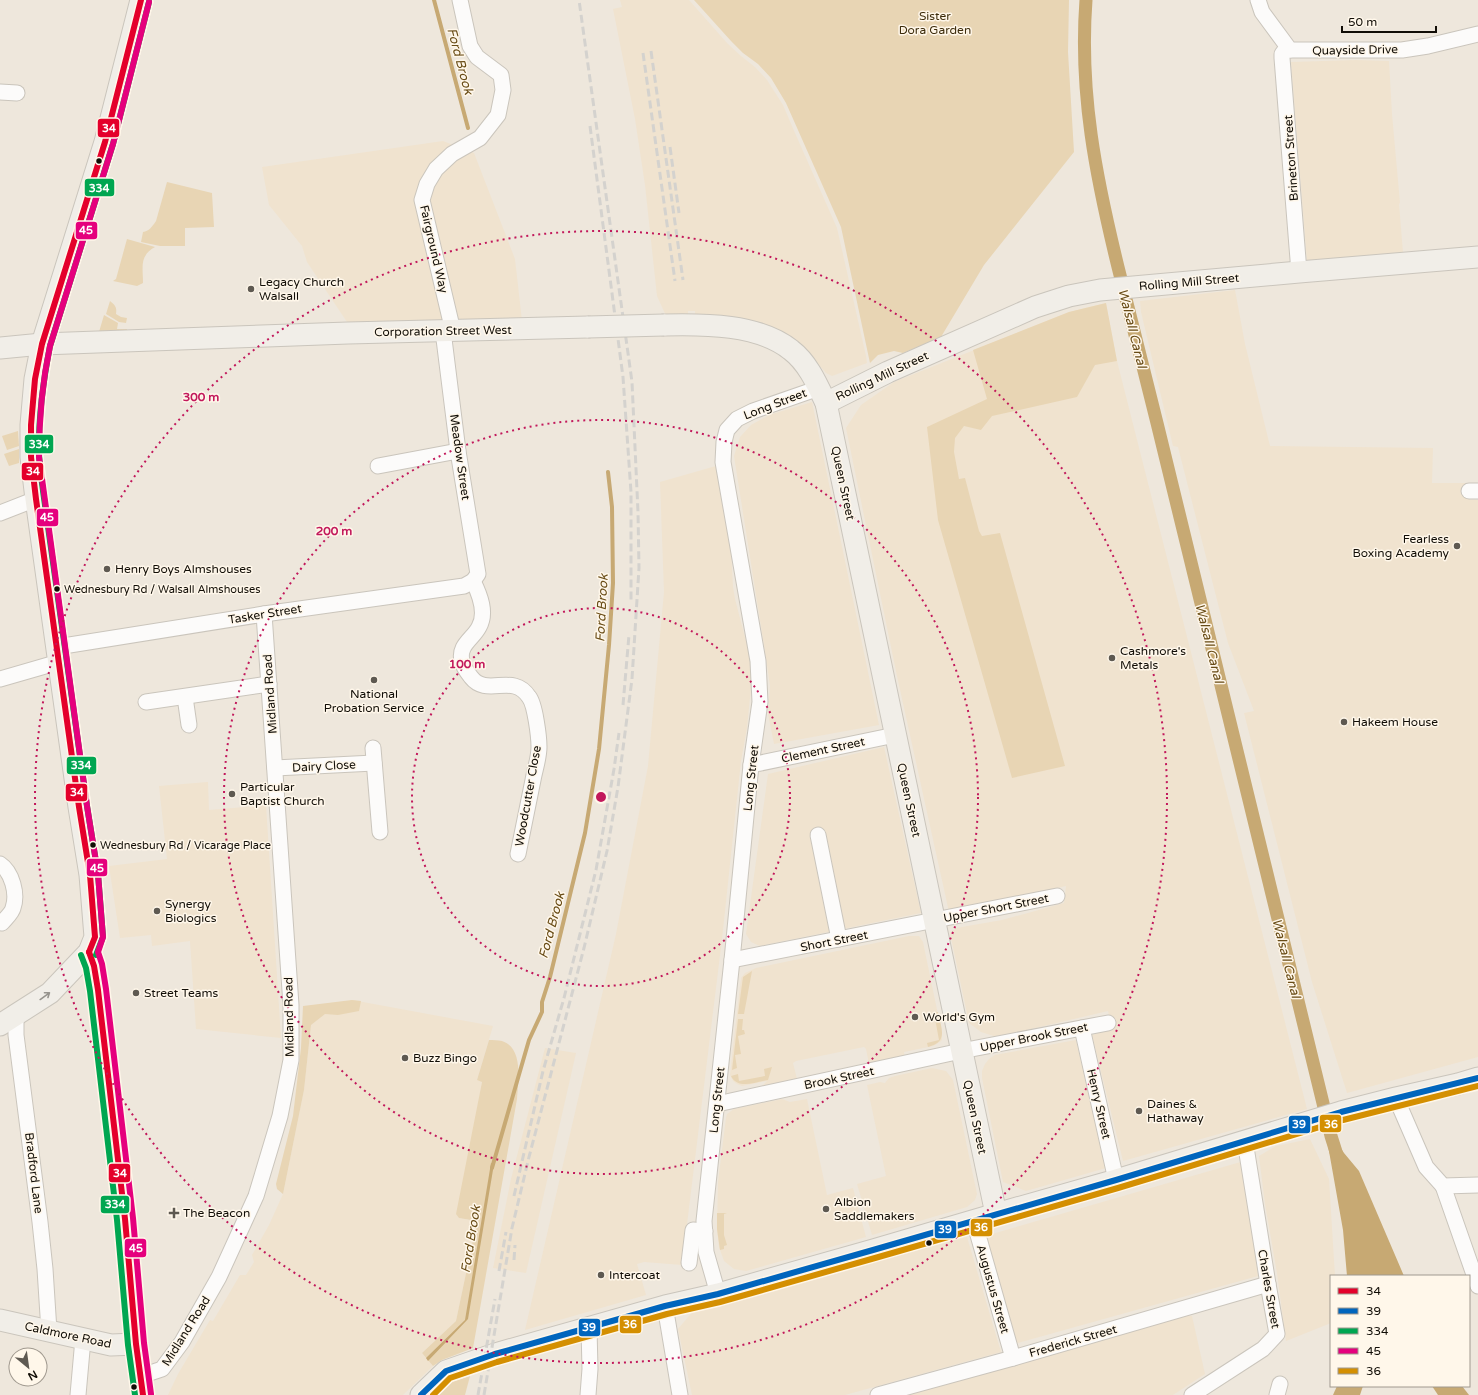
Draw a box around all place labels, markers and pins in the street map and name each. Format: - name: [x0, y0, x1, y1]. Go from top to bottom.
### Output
- unlabelled marker: [94, 156, 104, 166]
- place label: Legacy Church Walsall: [259, 275, 344, 303]
- marker: Legacy Church Walsall: [246, 284, 256, 294]
- place label: Fearless Boxing Academy: [1352, 532, 1450, 560]
- marker: Fearless Boxing Academy: [1452, 541, 1462, 551]
- place label: Henry Boys Almshouses: [115, 562, 252, 576]
- marker: Henry Boys Almshouses: [102, 564, 112, 574]
- place label: Wednesbury Rd / Walsall Almshouses: [64, 583, 261, 596]
- marker: Wednesbury Rd / Walsall Almshouses: [52, 584, 62, 594]
- place label: Cashmore's Metals: [1120, 644, 1186, 672]
- marker: Cashmore's Metals: [1107, 653, 1117, 663]
- marker: National Probation Service: [369, 675, 379, 685]
- place label: National Probation Service: [324, 687, 424, 715]
- place label: Hakeem House: [1352, 715, 1438, 729]
- marker: Hakeem House: [1339, 717, 1349, 727]
- place label: Particular Baptist Church: [240, 780, 325, 808]
- marker: Particular Baptist Church: [227, 789, 237, 799]
- centre of rings: [594, 790, 608, 804]
- place label: Wednesbury Rd / Vicarage Place: [100, 839, 271, 852]
- marker: Wednesbury Rd / Vicarage Place: [88, 840, 98, 850]
- place label: Synergy Biologics: [165, 897, 217, 925]
- marker: Synergy Biologics: [152, 906, 162, 916]
- place label: Street Teams: [144, 986, 219, 1000]
- marker: Street Teams: [131, 988, 141, 998]
- place label: World's Gym: [923, 1010, 995, 1024]
- marker: World's Gym: [910, 1012, 920, 1022]
- place label: Buzz Bingo: [413, 1051, 477, 1065]
- marker: Buzz Bingo: [400, 1053, 410, 1063]
- place label: Daines & Hathaway: [1147, 1097, 1204, 1125]
- marker: Daines & Hathaway: [1134, 1106, 1144, 1116]
- place label: Albion Saddlemakers: [834, 1195, 915, 1223]
- marker: Albion Saddlemakers: [821, 1204, 831, 1214]
- place label: The Beacon: [183, 1206, 250, 1220]
- marker: The Beacon: [168, 1207, 180, 1219]
- unlabelled marker: [924, 1238, 934, 1248]
- place label: Intercoat: [609, 1268, 660, 1282]
- marker: Intercoat: [596, 1270, 606, 1280]
- unlabelled marker: [129, 1382, 139, 1392]

